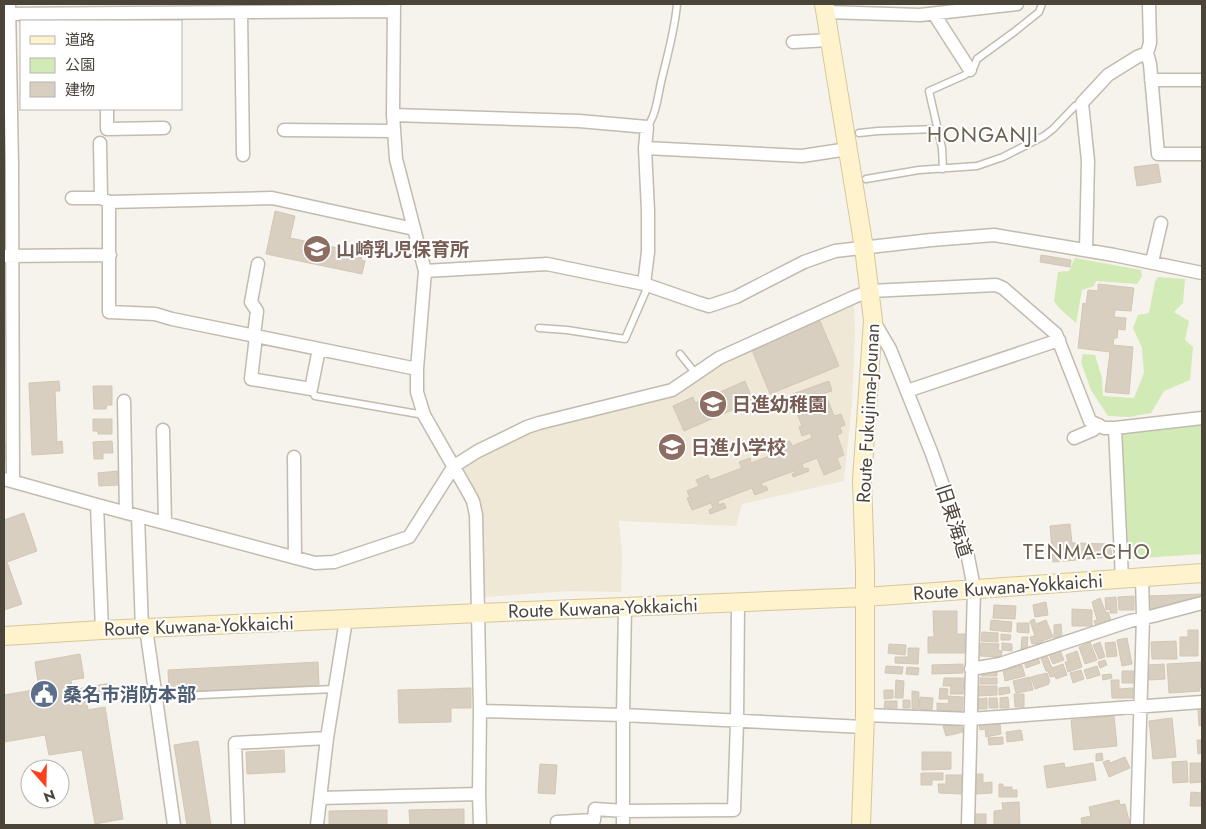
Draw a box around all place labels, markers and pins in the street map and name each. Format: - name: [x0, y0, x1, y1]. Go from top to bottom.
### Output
- school or university icon: 山崎乳児保育所: [302, 234, 332, 264]
- place label: 山崎乳児保育所: [336, 236, 469, 263]
- school or university icon: 日進幼稚園: [698, 389, 728, 419]
- place label: 日進幼稚園: [732, 391, 827, 418]
- school or university icon: 日進小学校: [657, 432, 687, 462]
- place label: 日進小学校: [691, 434, 786, 461]
- public building icon: 桑名市消防本部: [29, 679, 59, 709]
- place label: 桑名市消防本部: [63, 681, 196, 708]

